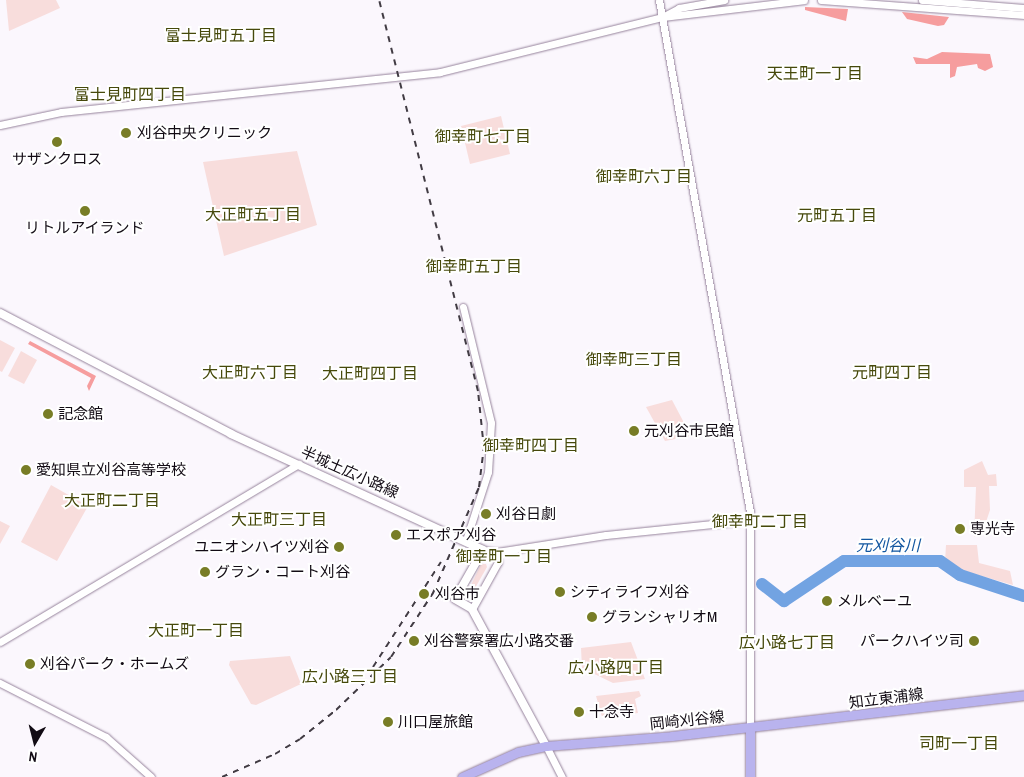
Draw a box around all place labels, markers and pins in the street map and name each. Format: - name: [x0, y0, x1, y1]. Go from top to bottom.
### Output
- place label: 刈谷中央クリニック: [137, 124, 272, 142]
- marker: 刈谷中央クリニック: [119, 126, 133, 140]
- marker: サザンクロス: [51, 136, 63, 148]
- place label: サザンクロス: [12, 150, 102, 168]
- marker: リトルアイランド: [79, 205, 91, 217]
- place label: リトルアイランド: [25, 219, 145, 237]
- place label: 記念館: [58, 405, 103, 423]
- marker: 記念館: [42, 408, 54, 420]
- place label: 元刈谷市民館: [644, 422, 734, 440]
- marker: 元刈谷市民館: [628, 425, 640, 437]
- place label: 愛知県立刈谷高等学校: [36, 461, 186, 479]
- marker: 愛知県立刈谷高等学校: [20, 464, 32, 476]
- place label: 刈谷日劇: [496, 505, 556, 523]
- marker: 刈谷日劇: [480, 508, 492, 520]
- place label: 専光寺: [970, 520, 1015, 538]
- marker: 専光寺: [954, 523, 966, 535]
- place label: エスポア刈谷: [406, 526, 496, 544]
- marker: エスポア刈谷: [390, 529, 402, 541]
- place label: ユニオンハイツ刈谷: [194, 538, 329, 556]
- marker: ユニオンハイツ刈谷: [333, 541, 345, 553]
- place label: グラン・コート刈谷: [215, 563, 350, 581]
- marker: グラン・コート刈谷: [199, 566, 211, 578]
- place label: シティライフ刈谷: [570, 583, 690, 601]
- place label: 刈谷市: [435, 585, 480, 603]
- marker: シティライフ刈谷: [554, 586, 566, 598]
- marker: 刈谷市: [417, 587, 431, 601]
- place label: メルベーユ: [837, 592, 912, 610]
- marker: メルベーユ: [821, 595, 833, 607]
- place label: グランシャリオM: [602, 608, 717, 626]
- marker: グランシャリオM: [586, 611, 598, 623]
- place label: 刈谷警察署広小路交番: [424, 632, 574, 650]
- place label: パークハイツ司: [859, 632, 964, 650]
- marker: 刈谷警察署広小路交番: [408, 635, 420, 647]
- marker: パークハイツ司: [968, 635, 980, 647]
- place label: 刈谷パーク・ホームズ: [40, 655, 190, 673]
- marker: 刈谷パーク・ホームズ: [24, 658, 36, 670]
- place label: 十念寺: [589, 703, 634, 721]
- marker: 十念寺: [573, 706, 585, 718]
- place label: 川口屋旅館: [398, 713, 473, 731]
- marker: 川口屋旅館: [382, 716, 394, 728]

